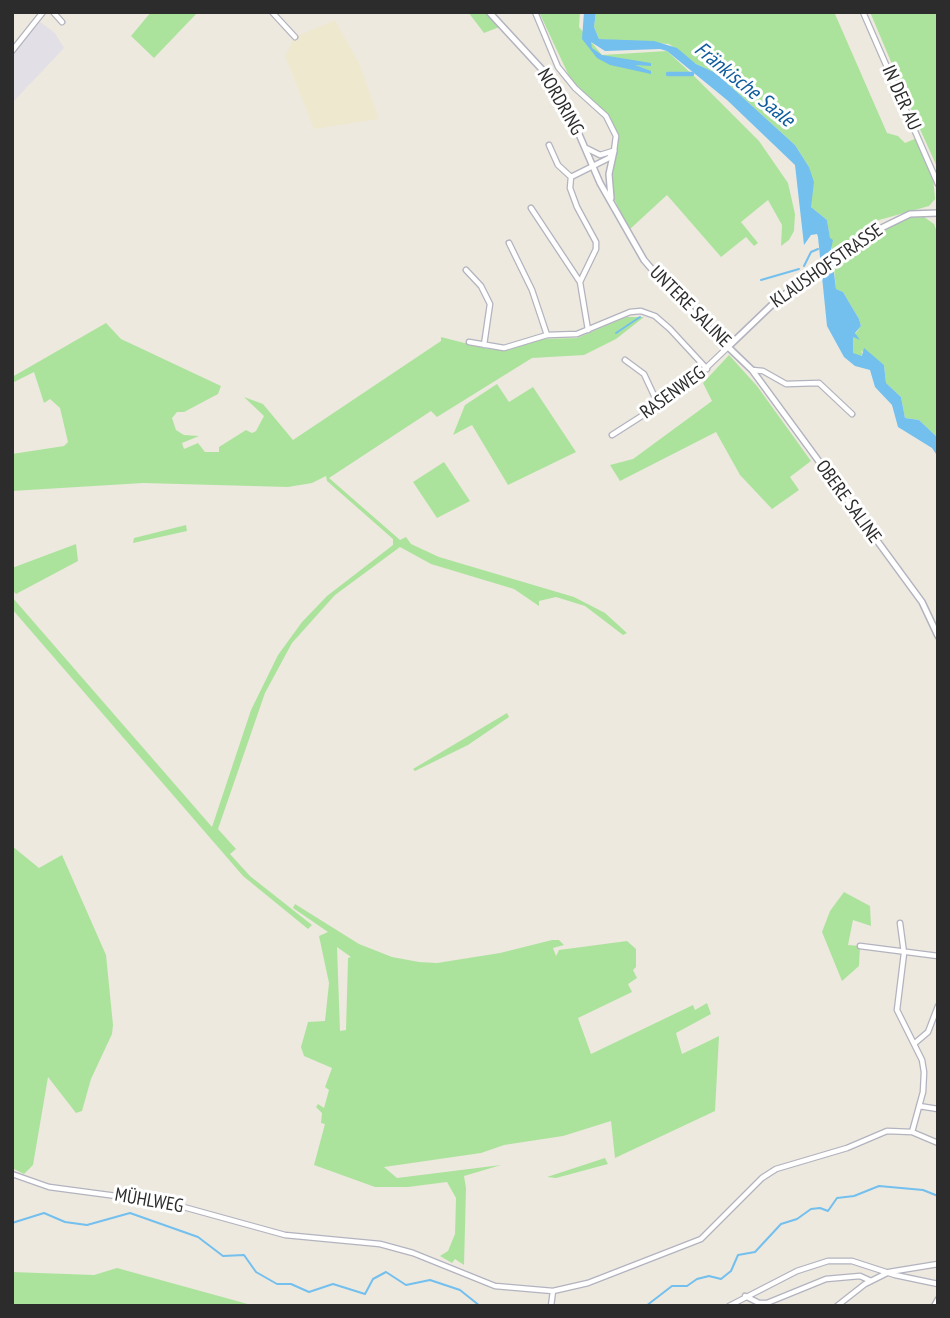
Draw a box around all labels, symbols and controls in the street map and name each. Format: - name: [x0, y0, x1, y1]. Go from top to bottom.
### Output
- water label: Fränkische Saale: [689, 37, 799, 133]
- street label: IN DER AU: [877, 62, 925, 134]
- street label: NORDRING: [532, 65, 588, 139]
- street label: KLAUSHOFSTRASSE: [767, 219, 887, 313]
- street label: UNTERE SALINE: [645, 262, 735, 352]
- street label: RASENWEG: [636, 362, 710, 424]
- street label: OBERE SALINE: [810, 456, 886, 548]
- street label: MÜHLWEG: [113, 1184, 185, 1218]

